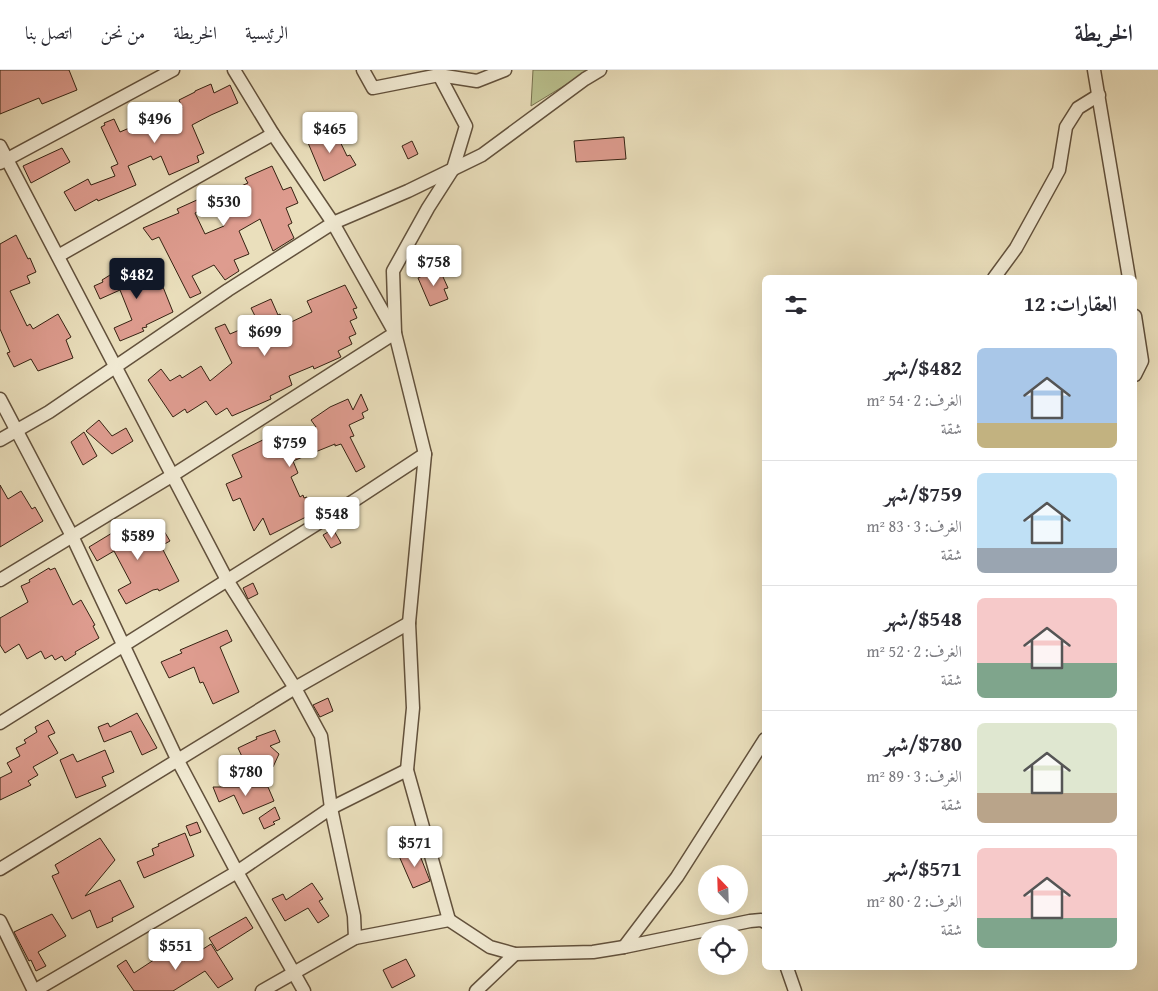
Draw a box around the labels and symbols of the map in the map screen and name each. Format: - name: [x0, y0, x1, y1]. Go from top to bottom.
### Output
- pin: $496: [125, 102, 185, 144]
- pin: $465: [300, 112, 360, 154]
- pin: $530: [194, 184, 254, 227]
- pin: $758: [404, 244, 464, 287]
- pin: $482: [107, 258, 167, 300]
- pin: $699: [235, 314, 295, 357]
- pin: $759: [260, 426, 320, 468]
- pin: $548: [302, 496, 362, 539]
- pin: $589: [108, 518, 168, 561]
- pin: $780: [216, 754, 276, 797]
- pin: $571: [385, 826, 445, 868]
- north arrow: [698, 865, 748, 915]
- pin: $551: [146, 928, 206, 971]

